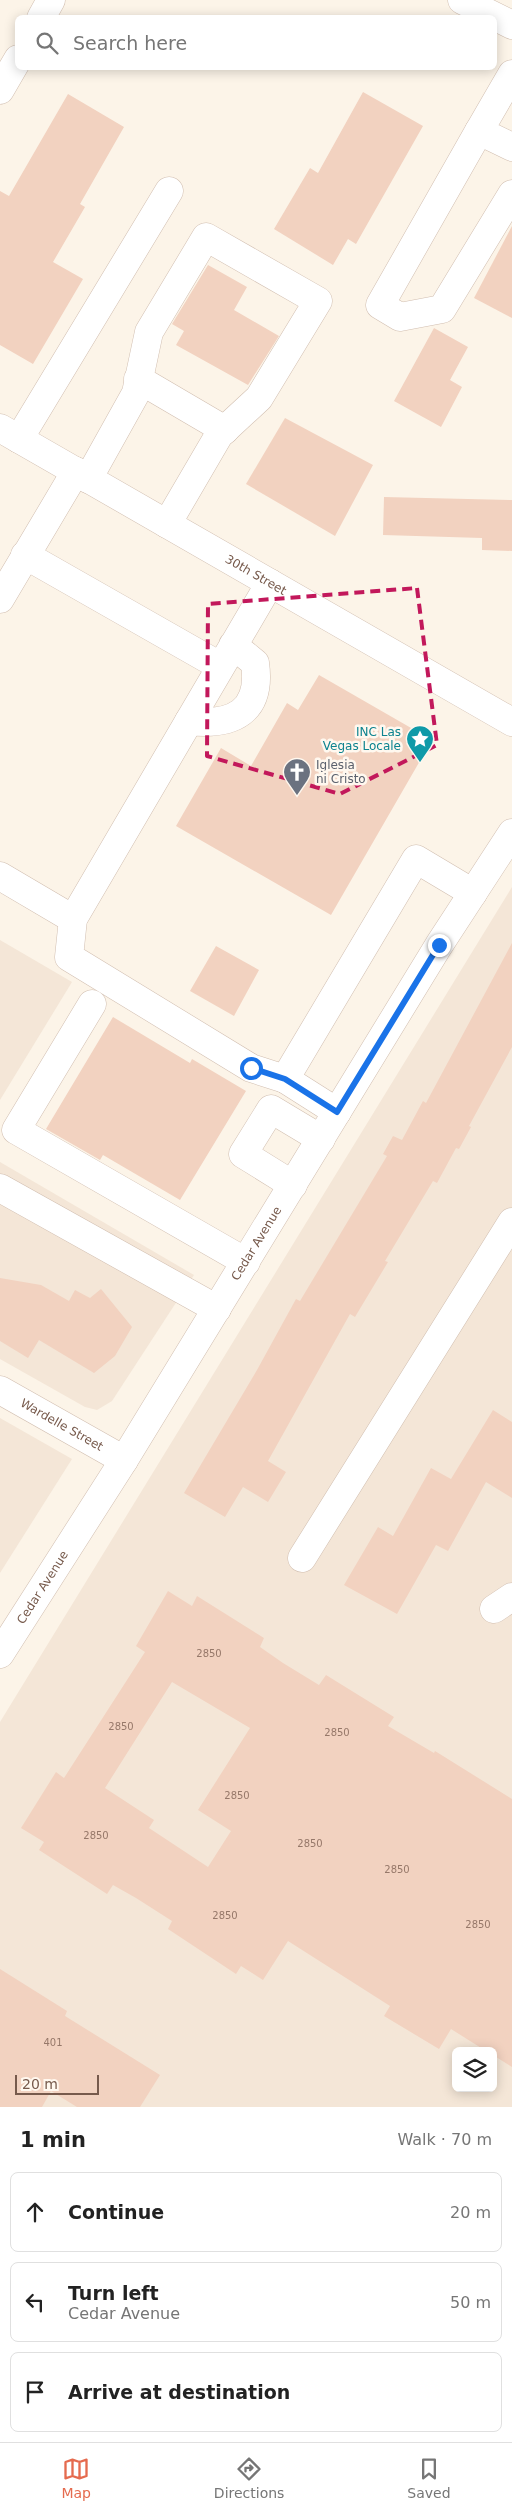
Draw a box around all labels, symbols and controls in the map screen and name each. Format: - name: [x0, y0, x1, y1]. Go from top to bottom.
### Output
- search box: [15, 15, 497, 70]
- icon: search: [33, 29, 61, 57]
- text: Search here: [73, 32, 187, 54]
- street label: 30th Street: [223, 552, 289, 598]
- place icon: INC Las Vegas Locale: [405, 724, 435, 763]
- place label: INC Las Vegas Locale: [323, 725, 401, 753]
- church icon: Iglesia ni Cristo: [282, 757, 312, 796]
- place label: Iglesia ni Cristo: [316, 758, 366, 786]
- route end: [428, 934, 451, 957]
- route start: [240, 1057, 263, 1080]
- street label: Cedar Avenue: [228, 1204, 284, 1283]
- street label: Wardelle Street: [18, 1396, 106, 1454]
- street label: Cedar Avenue: [14, 1548, 71, 1627]
- house number: 2850: [196, 1648, 222, 1659]
- house number: 2850: [108, 1721, 134, 1732]
- house number: 2850: [324, 1727, 350, 1738]
- house number: 2850: [224, 1790, 250, 1801]
- house number: 2850: [83, 1830, 109, 1841]
- house number: 2850: [297, 1838, 323, 1849]
- house number: 2850: [384, 1864, 410, 1875]
- house number: 2850: [212, 1910, 238, 1921]
- house number: 2850: [465, 1919, 491, 1930]
- house number: 401: [43, 2037, 63, 2048]
- map controls: [452, 2047, 497, 2092]
- button: layers: [452, 2047, 497, 2092]
- scale bar: [15, 2072, 99, 2095]
- text: 20 m: [22, 2076, 58, 2092]
- text: 1 min: [20, 2128, 86, 2152]
- text: Walk · 70 m: [397, 2130, 492, 2149]
- icon: ahead: [21, 2198, 49, 2226]
- text: Continue: [68, 2201, 164, 2223]
- text: 20 m: [450, 2203, 491, 2222]
- text: Turn left: [68, 2282, 159, 2304]
- icon: left: [21, 2288, 49, 2316]
- text: 50 m: [450, 2293, 491, 2312]
- text: Cedar Avenue: [68, 2304, 180, 2323]
- icon: arrive: [21, 2378, 49, 2406]
- text: Arrive at destination: [68, 2381, 290, 2403]
- tab: Map: [61, 2455, 91, 2501]
- tab: Directions: [214, 2455, 284, 2501]
- tab: Saved: [407, 2455, 451, 2501]

